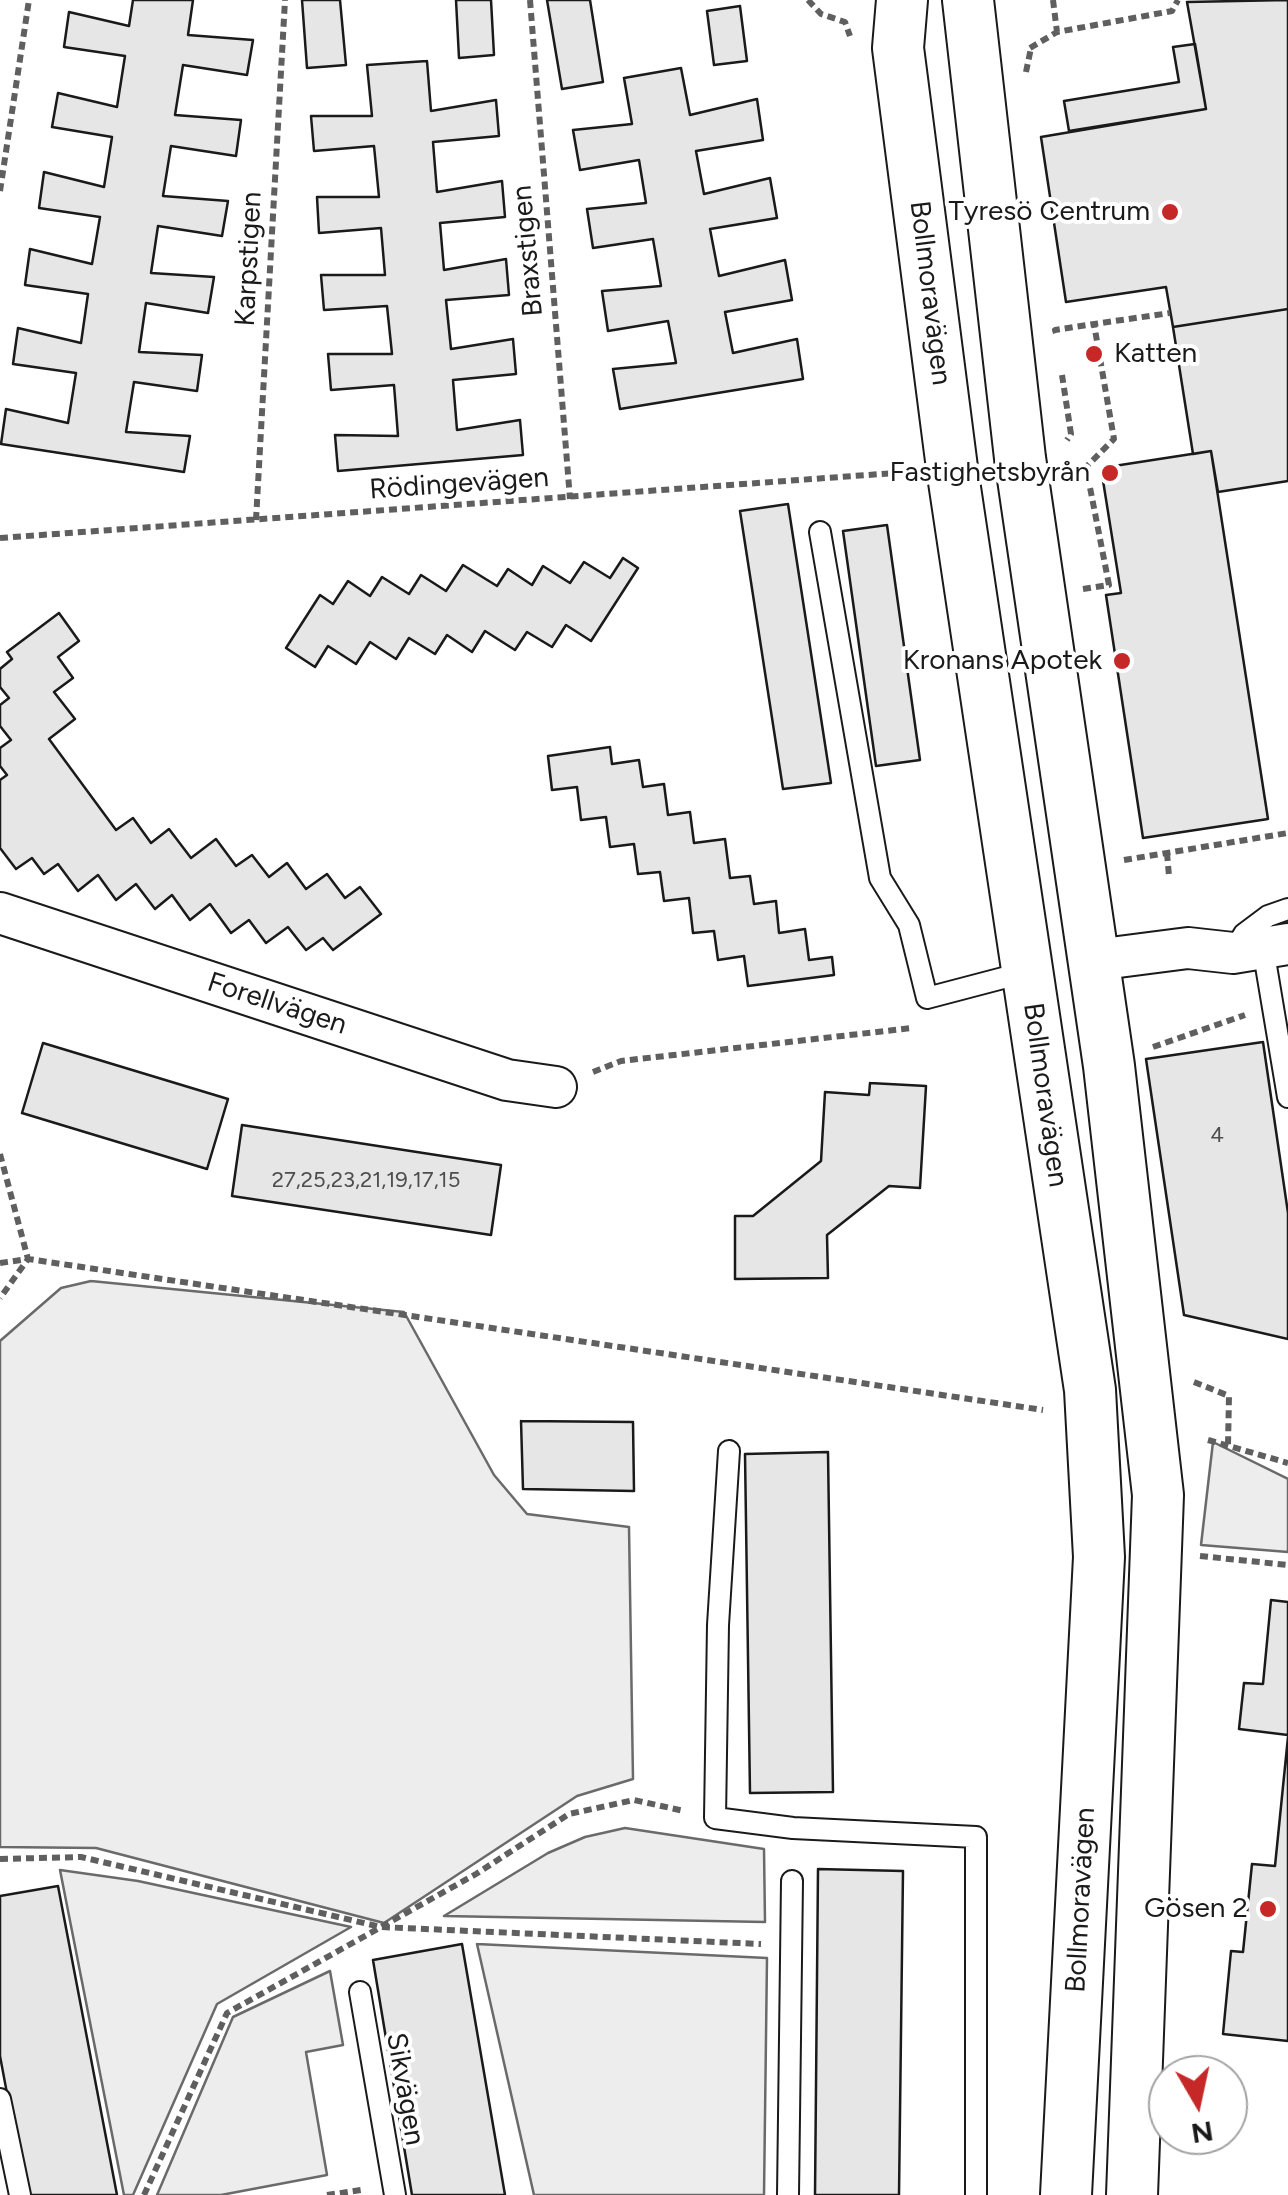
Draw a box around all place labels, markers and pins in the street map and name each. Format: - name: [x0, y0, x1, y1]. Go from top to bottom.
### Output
- place label: Tyresö Centrum: [949, 195, 1150, 229]
- marker: Tyresö Centrum: [1159, 201, 1181, 223]
- place label: Katten: [1114, 337, 1197, 371]
- marker: Katten: [1083, 343, 1105, 365]
- place label: Fastighetsbyrån: [889, 456, 1090, 490]
- marker: Fastighetsbyrån: [1099, 462, 1121, 484]
- place label: Kronans Apotek: [903, 644, 1102, 678]
- marker: Kronans Apotek: [1111, 650, 1133, 672]
- place label: Gösen 2: [1144, 1892, 1248, 1926]
- marker: Gösen 2: [1257, 1898, 1279, 1920]

